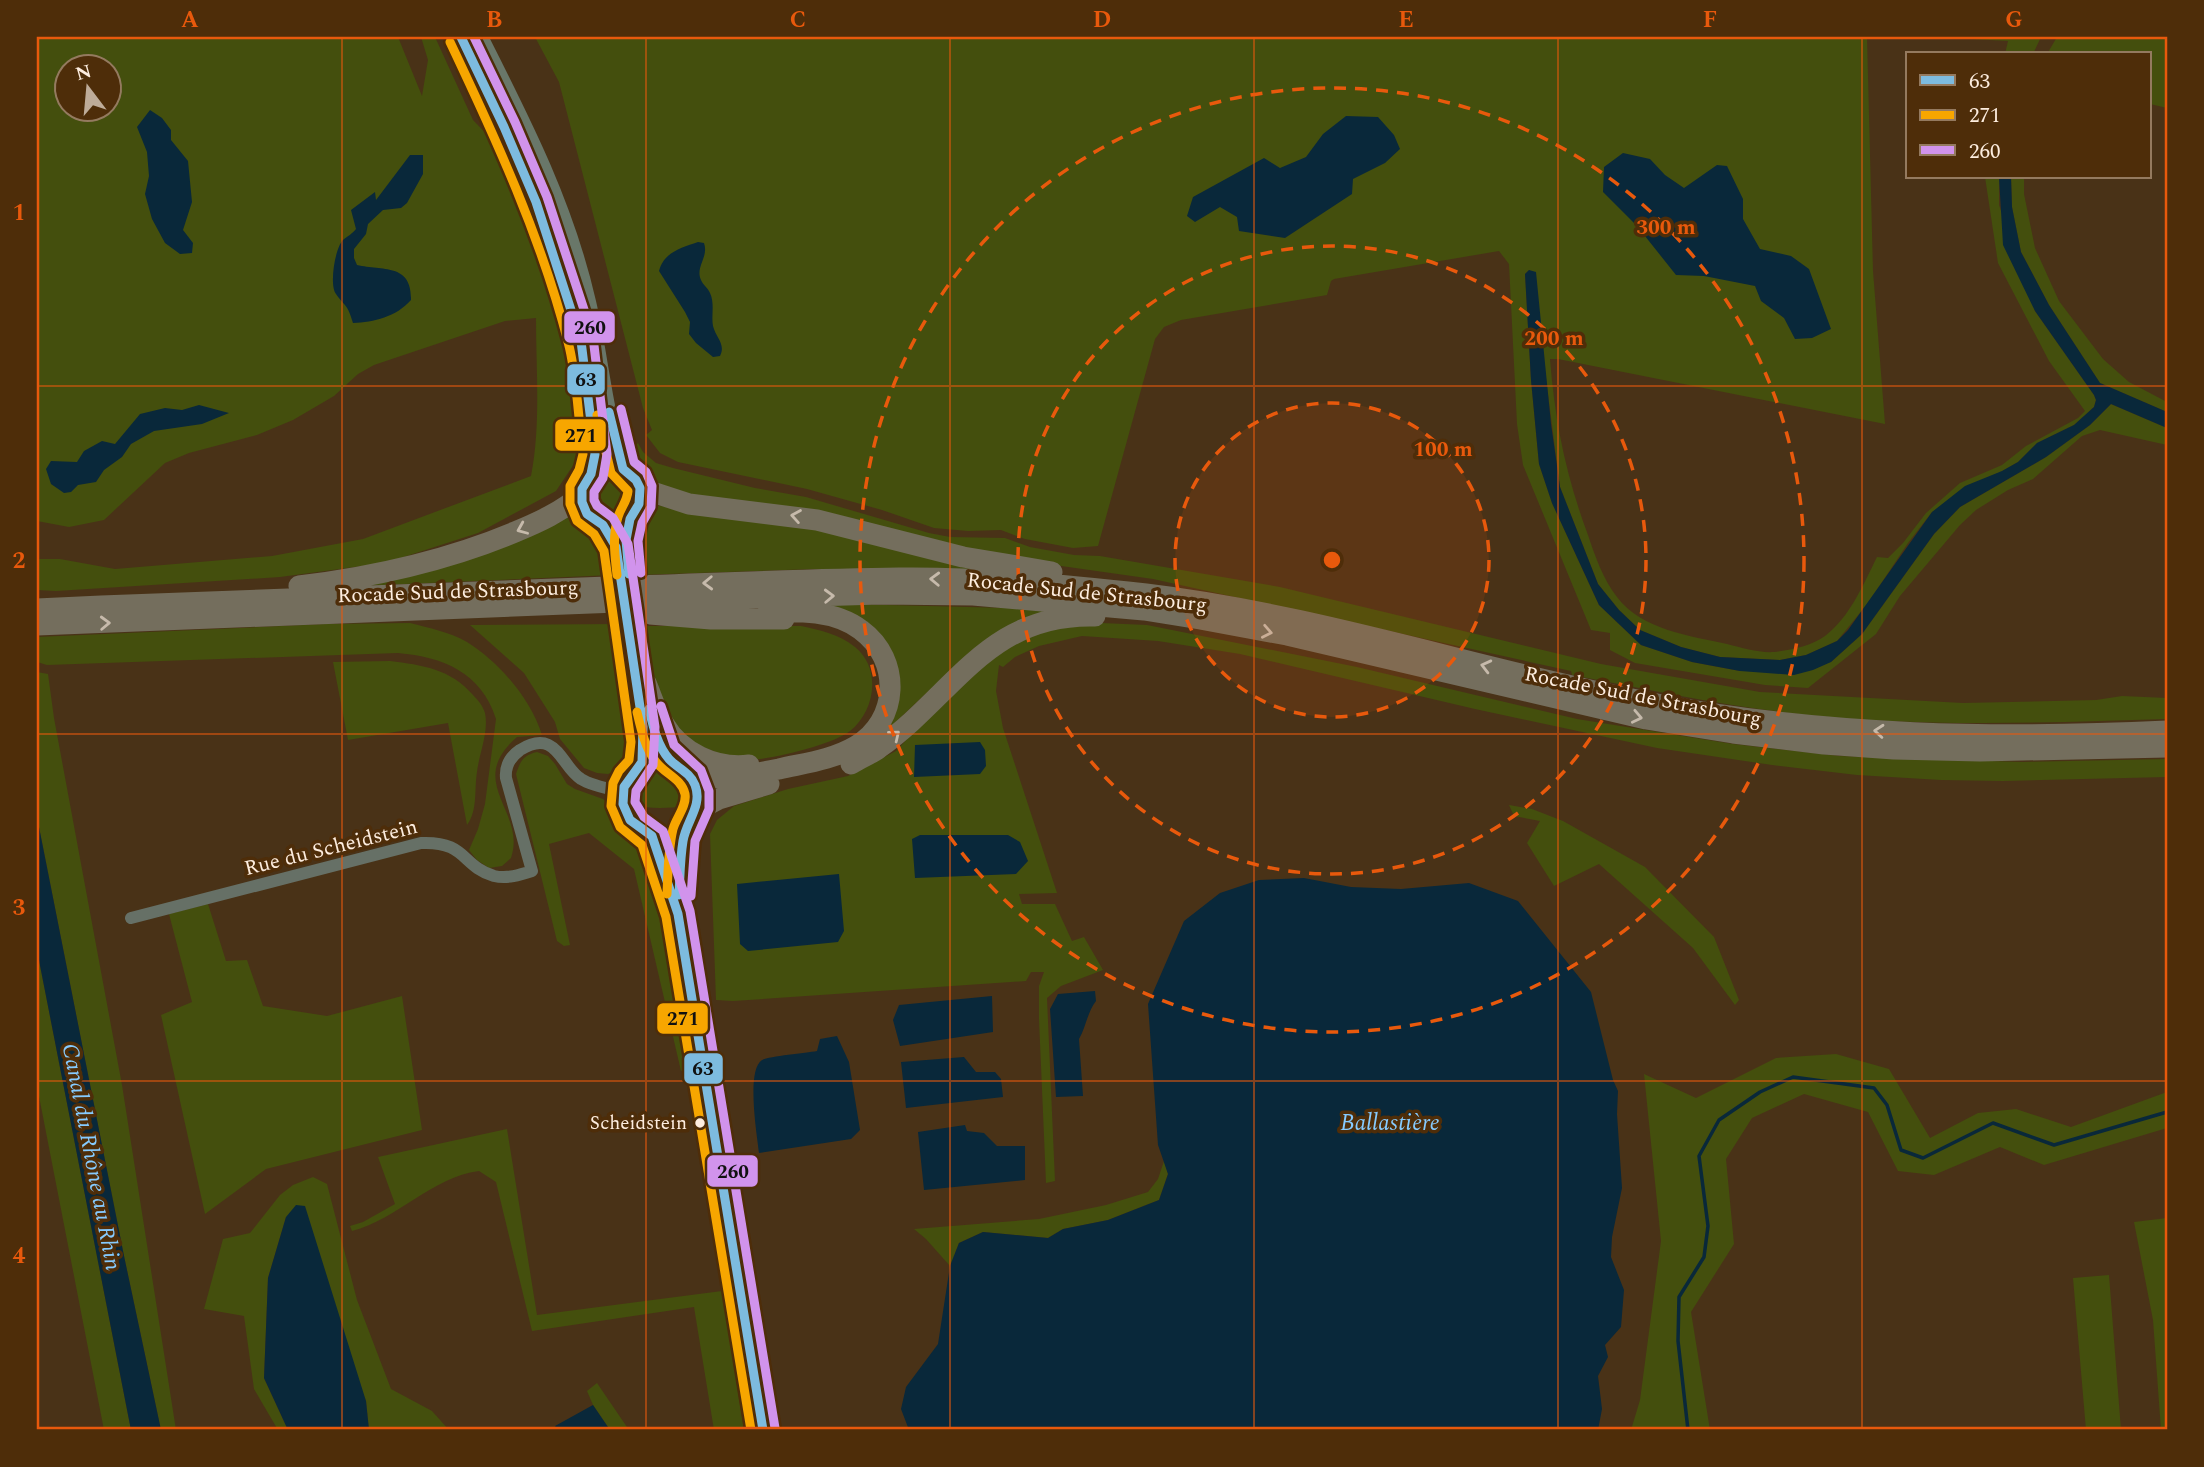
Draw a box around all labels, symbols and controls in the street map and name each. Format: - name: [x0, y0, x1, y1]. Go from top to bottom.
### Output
- text: A: [181, 3, 199, 38]
- text: B: [486, 3, 502, 38]
- text: C: [790, 3, 806, 38]
- text: D: [1093, 3, 1111, 38]
- text: E: [1398, 3, 1414, 38]
- text: F: [1703, 3, 1717, 38]
- text: G: [2005, 3, 2023, 38]
- north arrow: [52, 52, 122, 122]
- legend: [1906, 52, 2152, 178]
- text: N: [72, 57, 95, 89]
- text: 63: [1969, 66, 1991, 98]
- text: 271: [1969, 100, 2001, 132]
- text: 260: [1969, 136, 2001, 168]
- text: 1: [13, 196, 25, 231]
- text: 300 m: [1636, 212, 1696, 244]
- line badge: 260: [563, 310, 616, 344]
- text: 260: [574, 314, 606, 343]
- text: 200 m: [1524, 323, 1584, 355]
- line badge: 63: [566, 363, 606, 396]
- text: 63: [575, 366, 597, 395]
- line badge: 271: [554, 418, 607, 452]
- text: 271: [565, 422, 597, 451]
- text: 100 m: [1413, 434, 1473, 466]
- one-way arrow: [790, 509, 802, 524]
- one-way arrow: [517, 521, 529, 535]
- text: 2: [13, 544, 26, 579]
- centre of rings: [1320, 548, 1344, 572]
- street label: Rocade Sud de Strasbourg: [965, 564, 1209, 622]
- one-way arrow: [929, 571, 940, 586]
- street label: Rocade Sud de Strasbourg: [337, 572, 579, 612]
- one-way arrow: [702, 576, 713, 591]
- one-way arrow: [824, 588, 835, 603]
- one-way arrow: [100, 615, 111, 630]
- one-way arrow: [1261, 623, 1273, 638]
- street label: Rocade Sud de Strasbourg: [1521, 658, 1765, 736]
- one-way arrow: [1480, 660, 1492, 674]
- one-way arrow: [1631, 708, 1643, 723]
- one-way arrow: [1873, 724, 1884, 739]
- one-way arrow: [886, 731, 899, 743]
- street label: Rue du Scheidstein: [241, 811, 421, 885]
- text: 3: [13, 891, 26, 926]
- line badge: 271: [656, 1002, 709, 1035]
- text: 271: [667, 1005, 699, 1034]
- water label: Canal du Rhône au Rhin: [52, 1040, 130, 1274]
- line badge: 63: [683, 1052, 724, 1085]
- text: 63: [692, 1055, 714, 1084]
- water label: Ballastière: [1340, 1106, 1440, 1141]
- place label: Scheidstein: [590, 1109, 687, 1138]
- marker: Scheidstein: [693, 1116, 707, 1130]
- line badge: 260: [706, 1154, 759, 1188]
- text: 260: [717, 1158, 749, 1187]
- text: 4: [13, 1239, 26, 1274]

